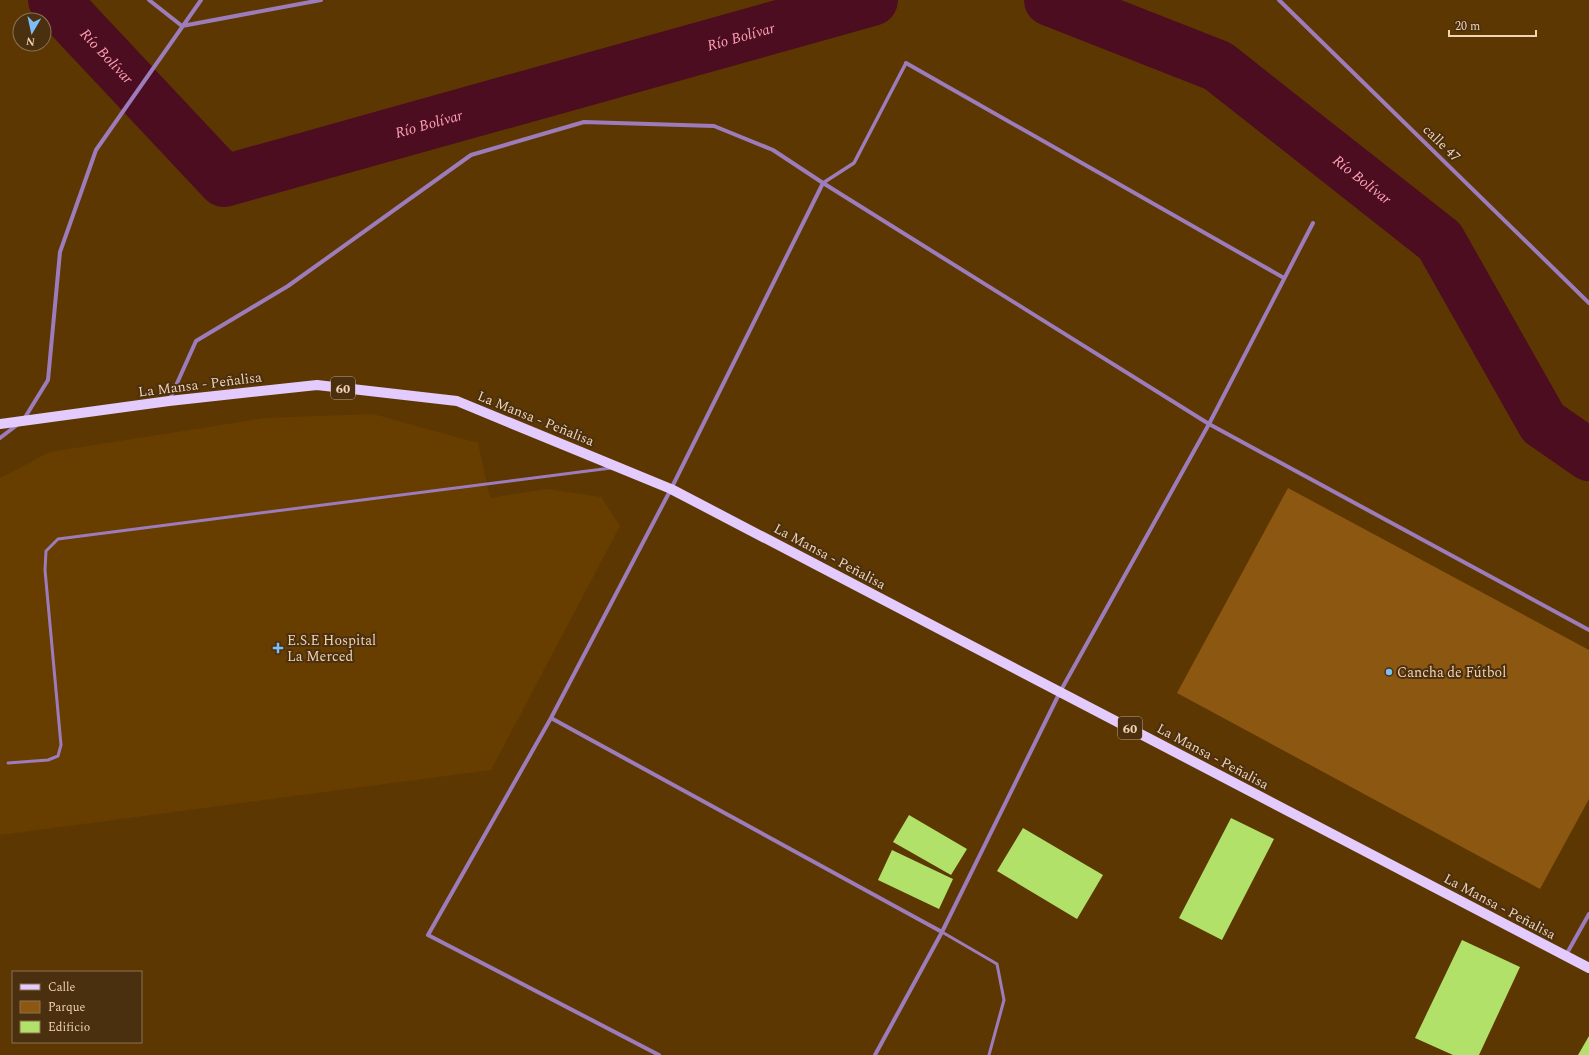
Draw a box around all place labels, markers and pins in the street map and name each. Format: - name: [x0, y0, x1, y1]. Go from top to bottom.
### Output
- place label: E.S.E Hospital La Merced: [287, 630, 376, 667]
- marker: E.S.E Hospital La Merced: [272, 642, 284, 654]
- place label: Cancha de Fútbol: [1397, 662, 1506, 683]
- marker: Cancha de Fútbol: [1384, 667, 1394, 677]

